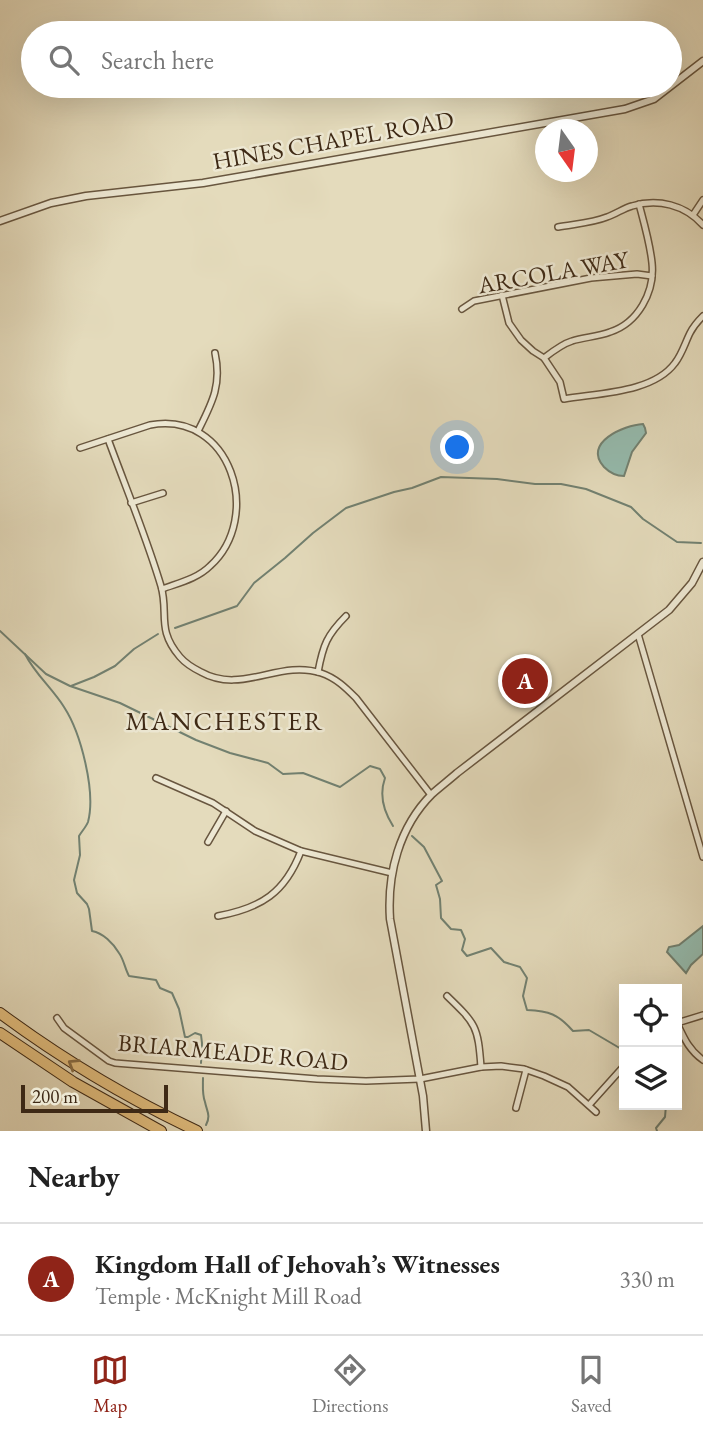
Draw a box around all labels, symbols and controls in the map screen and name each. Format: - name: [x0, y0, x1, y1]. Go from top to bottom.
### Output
- search box: [21, 21, 682, 98]
- icon: search: [45, 41, 83, 79]
- text: Search here: [101, 43, 214, 77]
- street label: HINES CHAPEL ROAD: [210, 104, 456, 176]
- north arrow: [535, 119, 598, 182]
- street label: ARCOLA WAY: [474, 243, 632, 301]
- your location: [440, 430, 474, 464]
- pin: A: [502, 655, 548, 707]
- district label: MANCHESTER: [126, 704, 324, 738]
- map controls: [619, 984, 682, 1110]
- button: locate: [619, 984, 682, 1047]
- street label: BRIARMEADE ROAD: [117, 1027, 349, 1077]
- button: layers: [619, 1047, 682, 1110]
- one-way arrow: [67, 1059, 80, 1072]
- scale bar: [21, 1082, 168, 1114]
- text: 200 m: [32, 1084, 78, 1109]
- text: Nearby: [28, 1157, 120, 1196]
- text: Kingdom Hall of Jehovah’s Witnesses: [95, 1247, 500, 1281]
- text: A: [43, 1264, 59, 1294]
- text: 330 m: [619, 1264, 675, 1294]
- text: Temple · McKnight Mill Road: [95, 1281, 362, 1311]
- tab: Map: [91, 1351, 129, 1418]
- tab: Directions: [312, 1351, 388, 1418]
- tab: Saved: [571, 1351, 612, 1418]

